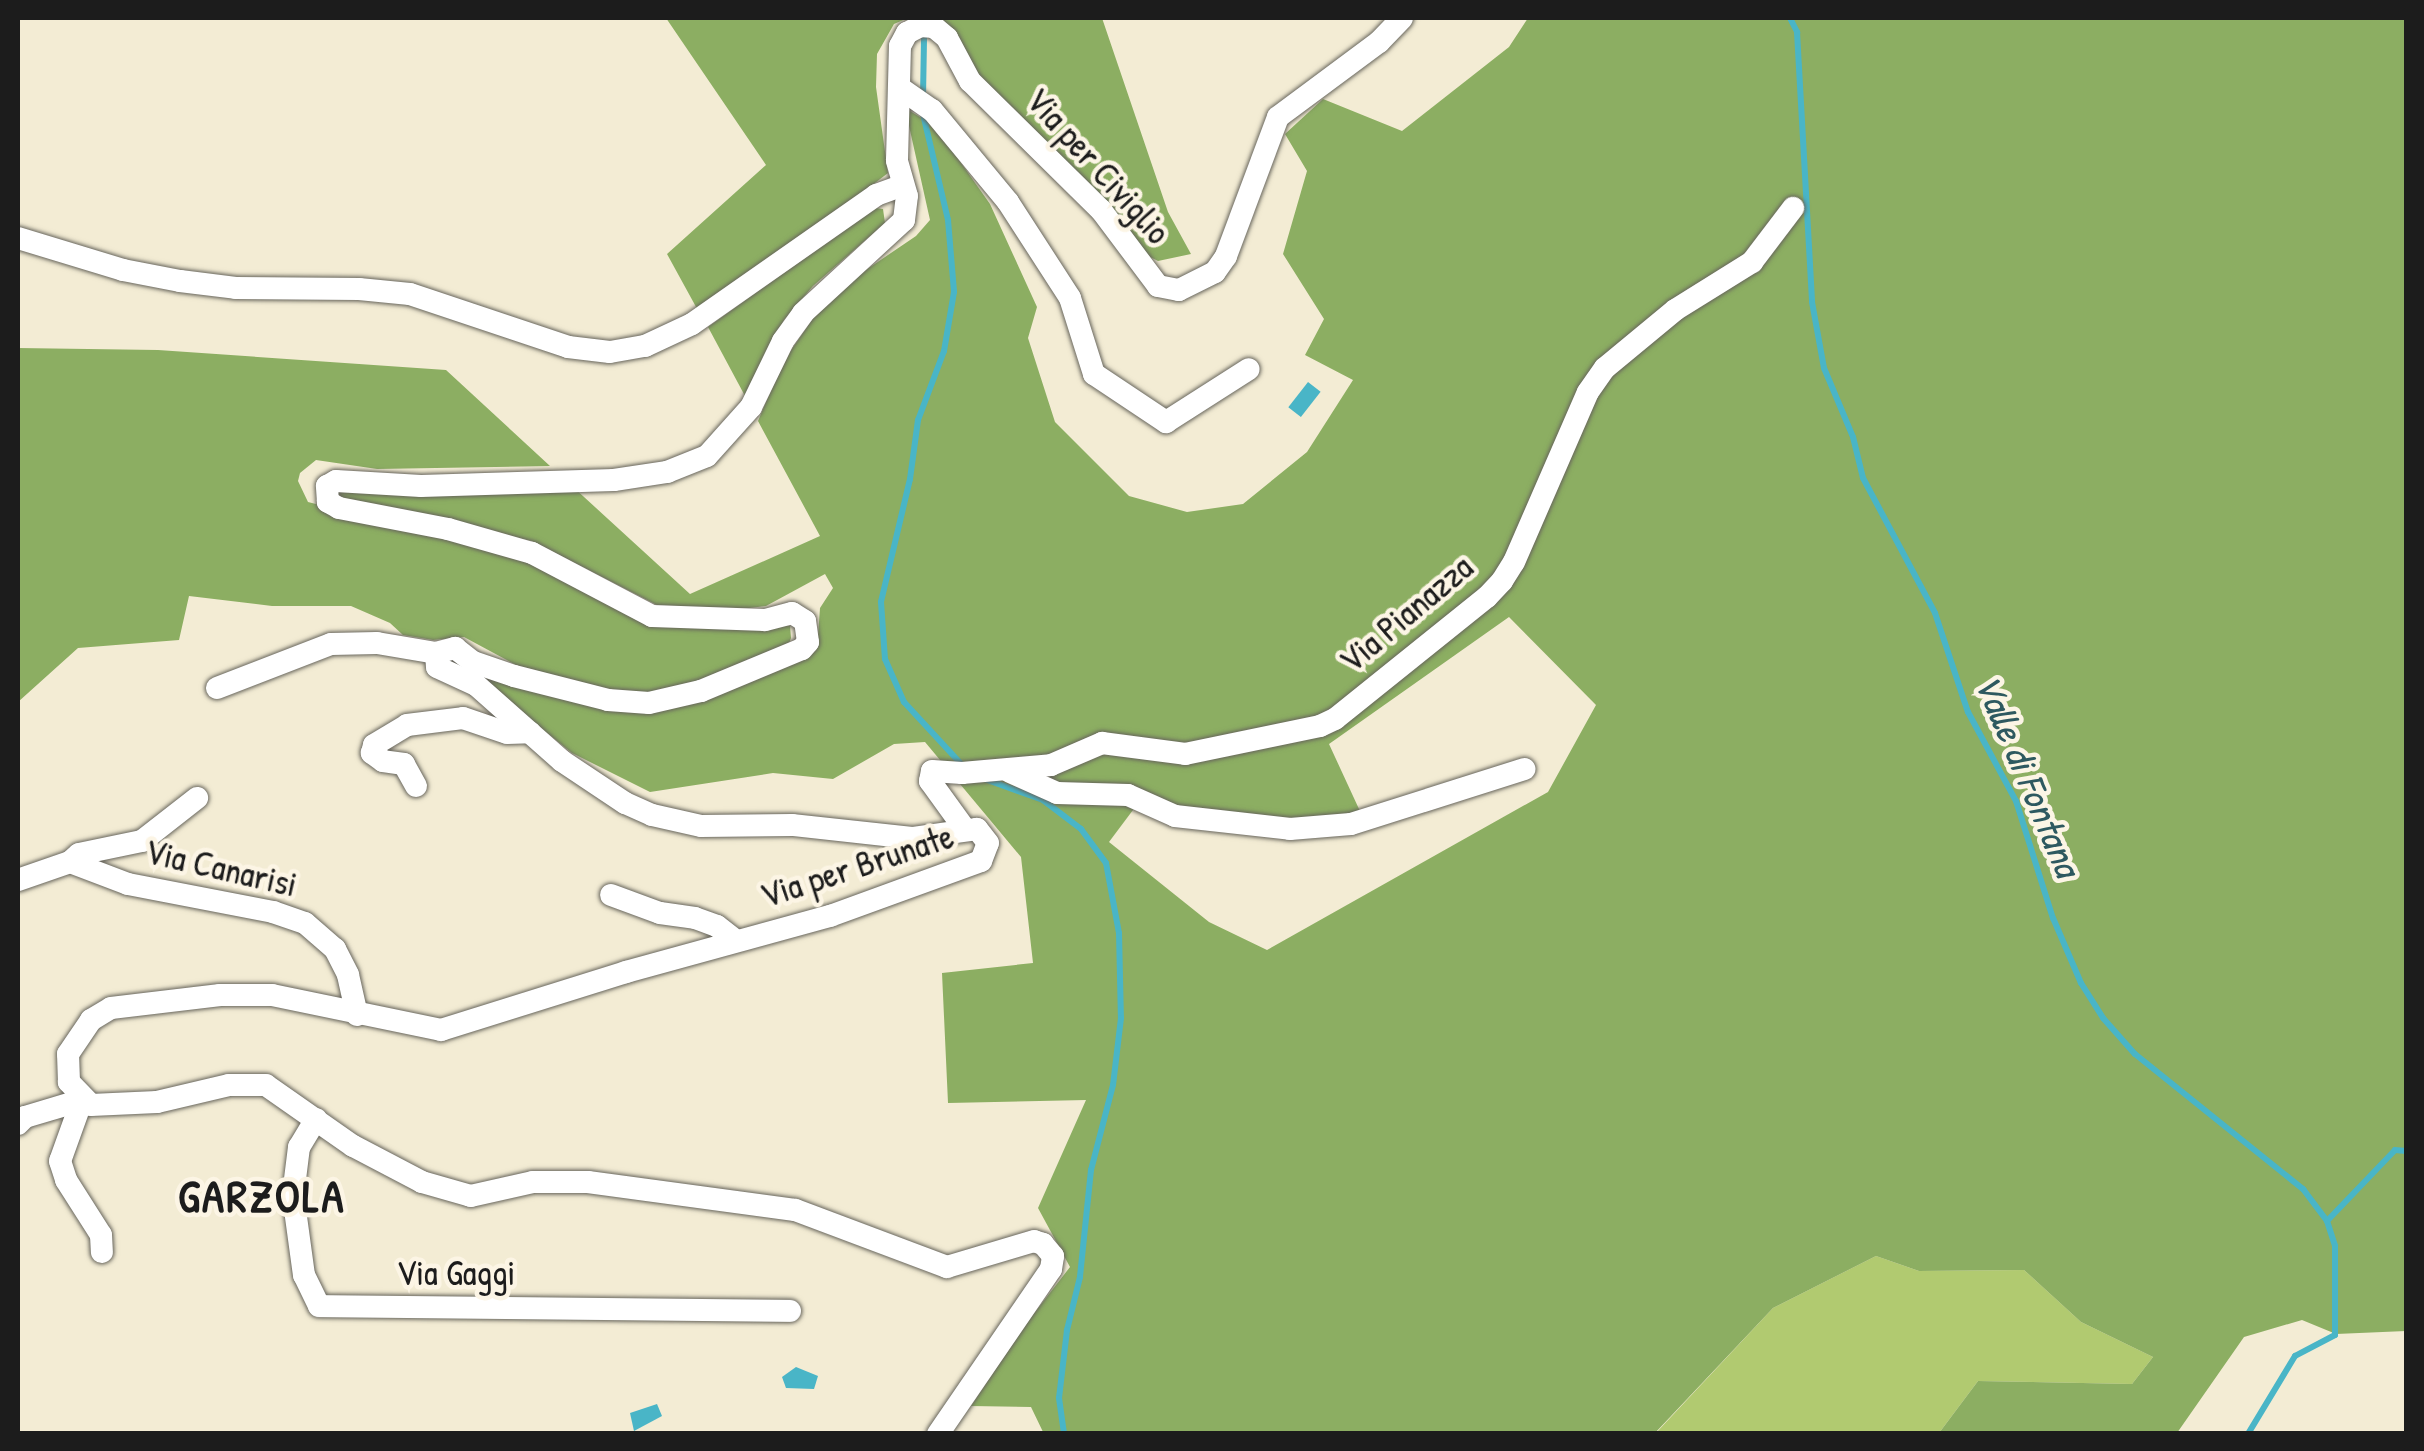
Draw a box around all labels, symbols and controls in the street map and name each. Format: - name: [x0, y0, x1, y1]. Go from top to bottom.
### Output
- street label: Via per Civiglio: [1017, 79, 1179, 253]
- street label: Via Pianazza: [1331, 546, 1481, 682]
- water label: Valle di Fontana: [1965, 667, 2091, 883]
- street label: Via per Brunate: [755, 815, 959, 917]
- street label: Via Canarisi: [141, 830, 301, 906]
- district label: GARZOLA: [178, 1169, 346, 1223]
- street label: Via Gaggi: [397, 1252, 515, 1294]

